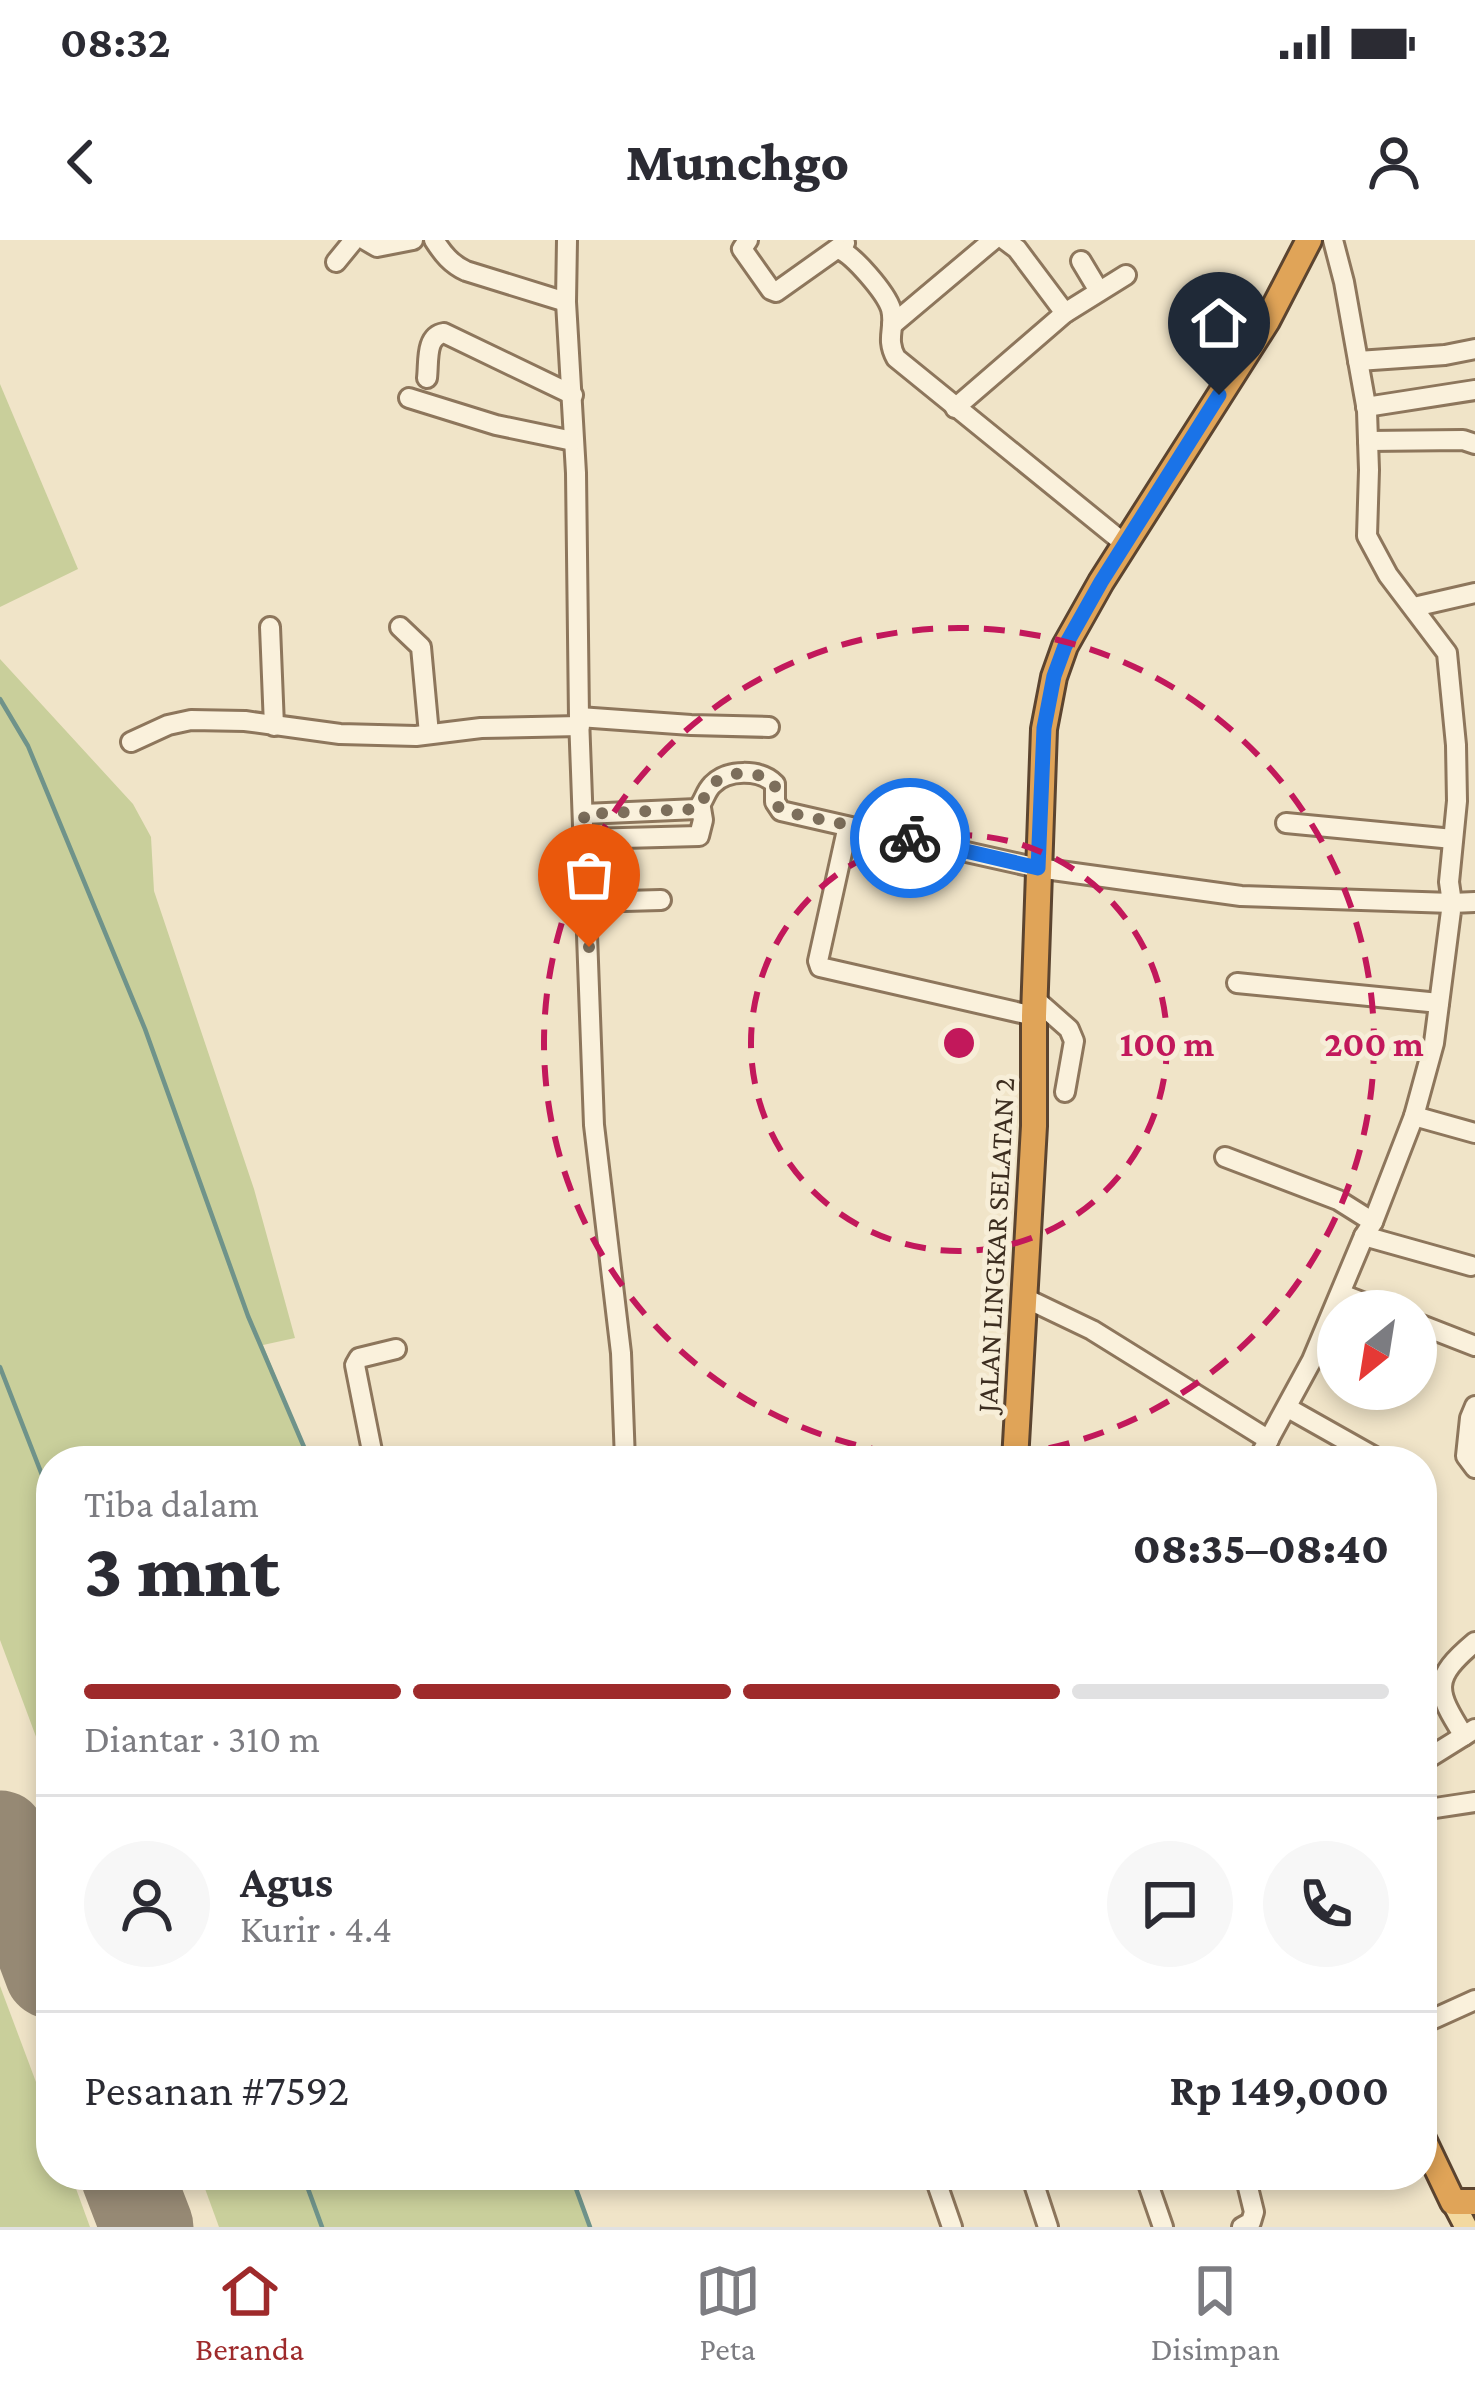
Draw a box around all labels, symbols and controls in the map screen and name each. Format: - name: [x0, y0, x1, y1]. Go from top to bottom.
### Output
- text: 08:32: [60, 17, 171, 67]
- icon: back: [48, 129, 114, 195]
- icon: person: [1361, 129, 1427, 195]
- text: Munchgo: [626, 132, 849, 192]
- pin: [1168, 272, 1270, 395]
- icon: home: [1186, 290, 1252, 356]
- courier: [850, 778, 970, 898]
- icon: bike: [877, 805, 943, 871]
- pin: [538, 824, 640, 947]
- icon: bag: [556, 842, 622, 908]
- centre of rings: [938, 1022, 980, 1064]
- text: 100 m: [1120, 1024, 1215, 1064]
- text: 200 m: [1324, 1024, 1424, 1064]
- street label: JALAN LINGKAR SELATAN 2: [970, 1077, 1020, 1416]
- north arrow: [1317, 1290, 1437, 1410]
- map controls: [1317, 1290, 1437, 1410]
- text: Tiba dalam: [84, 1482, 259, 1525]
- text: 08:35–08:40: [1133, 1523, 1389, 1573]
- text: 3 mnt: [84, 1526, 280, 1613]
- text: Diantar · 310 m: [84, 1717, 320, 1760]
- button: person: [84, 1841, 210, 1967]
- button: chat: [1107, 1841, 1233, 1967]
- button: phone: [1263, 1841, 1389, 1967]
- text: Agus: [240, 1857, 333, 1907]
- text: Kurir · 4.4: [240, 1907, 392, 1950]
- text: Pesanan #7592: [84, 2065, 349, 2115]
- text: Rp 149,000: [1170, 2065, 1389, 2115]
- tab: Beranda: [195, 2258, 304, 2367]
- tab: Peta: [695, 2258, 761, 2367]
- tab: Disimpan: [1151, 2258, 1280, 2367]

